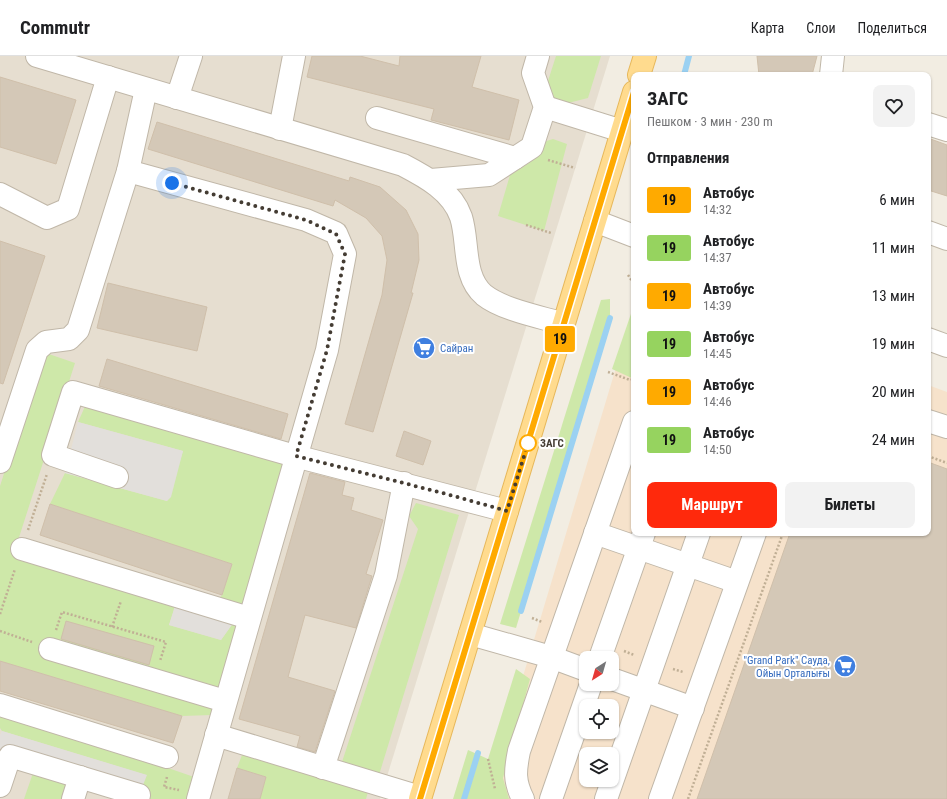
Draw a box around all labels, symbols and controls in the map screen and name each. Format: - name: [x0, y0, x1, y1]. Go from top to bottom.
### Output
- text: Commutr: [20, 16, 90, 39]
- text: Карта: [751, 20, 784, 36]
- text: Слои: [806, 20, 836, 36]
- text: Поделиться: [858, 20, 927, 36]
- button: heart: [873, 85, 915, 127]
- text: ЗАГС: [647, 87, 688, 110]
- text: Пешком · 3 мин · 230 m: [647, 114, 773, 129]
- text: Отправления: [647, 149, 729, 167]
- your location: [162, 173, 182, 193]
- text: Автобус: [703, 184, 754, 202]
- text: 6 мин: [879, 191, 915, 209]
- text: 19: [662, 192, 676, 208]
- text: 14:32: [703, 202, 732, 217]
- text: Автобус: [703, 232, 754, 250]
- text: 11 мин: [872, 239, 915, 257]
- text: 19: [662, 240, 676, 256]
- text: 14:37: [703, 250, 732, 265]
- text: Автобус: [703, 280, 754, 298]
- text: 13 мин: [872, 287, 915, 305]
- text: 19: [662, 288, 676, 304]
- text: 14:39: [703, 298, 732, 313]
- line badge: 19: [542, 326, 578, 352]
- text: Автобус: [703, 328, 754, 346]
- text: 19: [553, 331, 567, 347]
- supermarket icon: Сайран: [411, 335, 437, 361]
- text: 19 мин: [872, 335, 915, 353]
- text: 19: [662, 336, 676, 352]
- place label: Сайран: [440, 342, 473, 355]
- text: 14:45: [703, 346, 732, 361]
- text: Автобус: [703, 376, 754, 394]
- text: 20 мин: [872, 383, 915, 401]
- text: 19: [662, 384, 676, 400]
- text: 14:46: [703, 394, 732, 409]
- text: Автобус: [703, 424, 754, 442]
- text: 24 мин: [872, 431, 915, 449]
- text: 19: [662, 432, 676, 448]
- marker: ЗАГС: [519, 434, 537, 452]
- place label: ЗАГС: [540, 437, 564, 450]
- text: 14:50: [703, 442, 732, 457]
- button: Маршрут: [647, 482, 777, 528]
- button: Билеты: [785, 482, 915, 528]
- north arrow: [579, 651, 619, 691]
- map controls: [579, 651, 619, 787]
- supermarket icon: "Grand Park" Сауда, Ойын Орталығы: [832, 653, 858, 679]
- place label: "Grand Park" Сауда, Ойын Орталығы: [744, 654, 830, 680]
- button: locate: [579, 699, 619, 739]
- button: layers: [579, 747, 619, 787]

